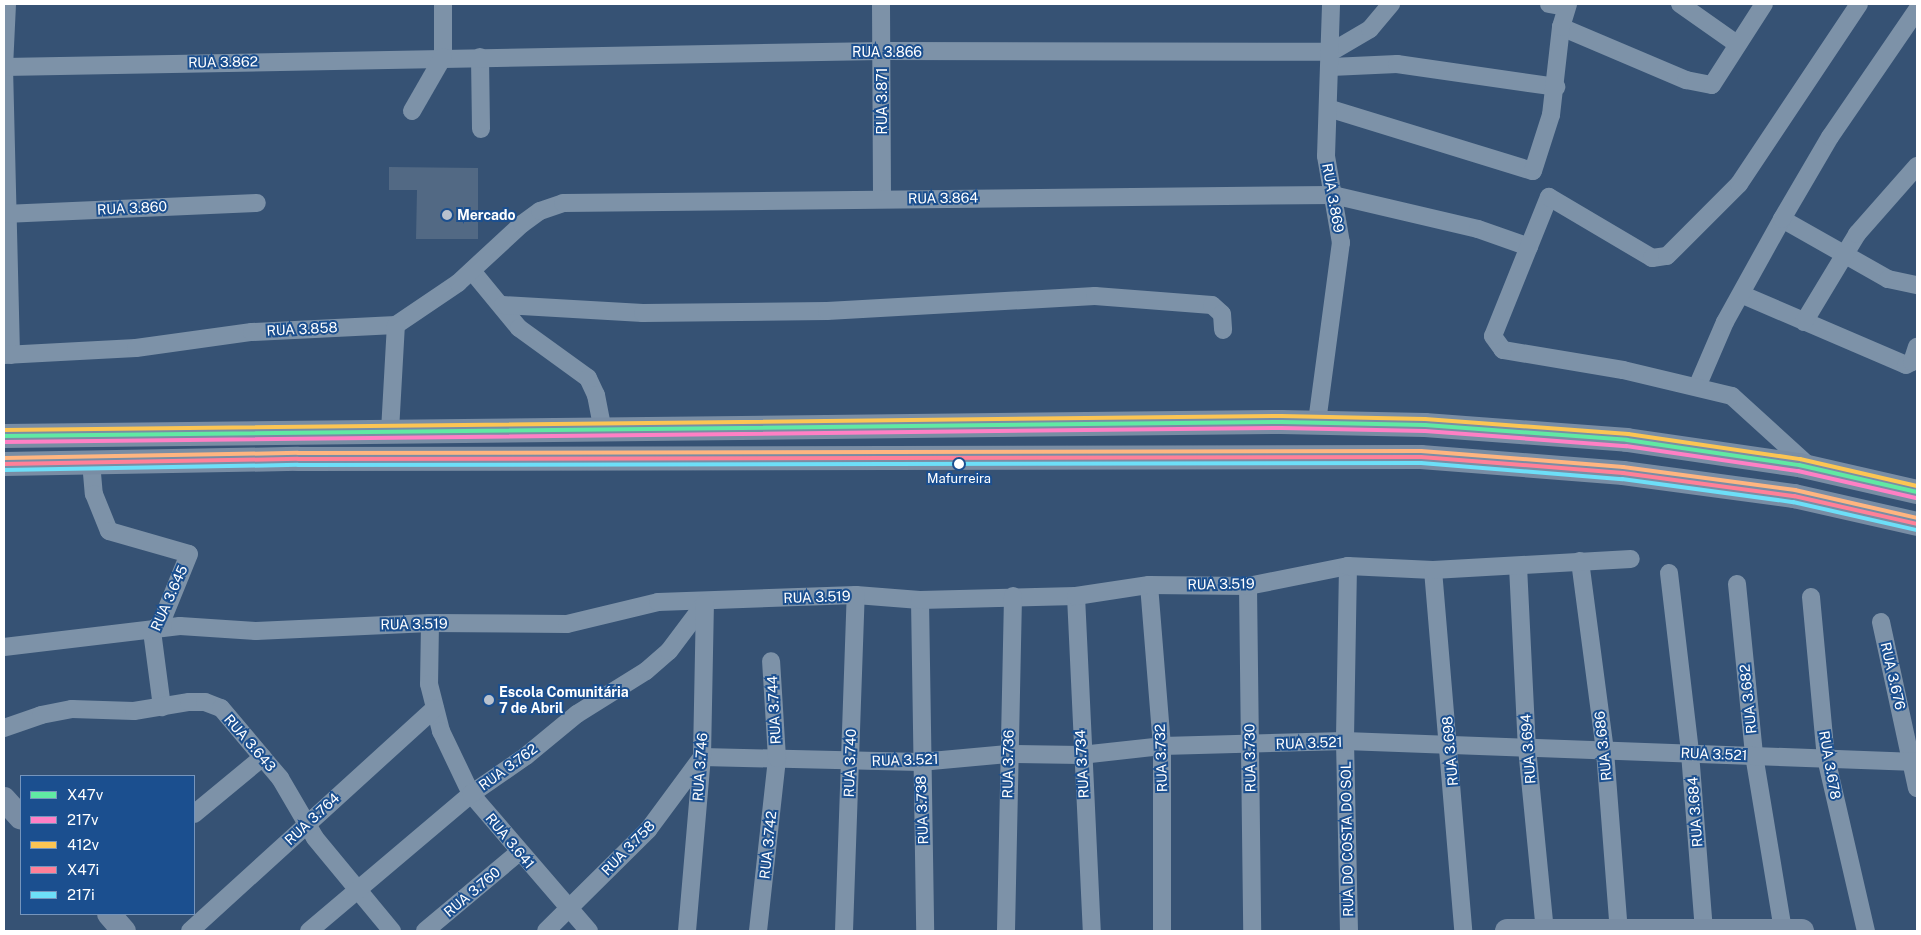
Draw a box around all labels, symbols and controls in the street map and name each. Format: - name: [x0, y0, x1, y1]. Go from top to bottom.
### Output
- street label: RUA 3.866: [852, 44, 922, 60]
- street label: RUA 3.862: [188, 53, 258, 71]
- street label: RUA 3.871: [874, 67, 890, 135]
- street label: RUA 3.869: [1319, 162, 1347, 234]
- street label: RUA 3.864: [908, 189, 978, 207]
- street label: RUA 3.860: [97, 198, 167, 218]
- place label: Mercado: [457, 207, 516, 223]
- marker: Mercado: [441, 209, 453, 221]
- street label: RUA 3.858: [266, 319, 338, 339]
- marker: Mafurreira: [954, 459, 964, 469]
- place label: Mafurreira: [927, 471, 991, 487]
- street label: RUA 3.645: [147, 563, 191, 633]
- street label: RUA 3.519: [1187, 575, 1255, 593]
- street label: RUA 3.519: [783, 587, 851, 607]
- street label: RUA 3.519: [380, 615, 448, 633]
- street label: RUA 3.676: [1877, 640, 1909, 712]
- street label: RUA 3.682: [1736, 663, 1760, 735]
- street label: RUA 3.744: [764, 675, 784, 745]
- place label: Escola Comunitária 7 de Abril: [499, 684, 629, 716]
- marker: Escola Comunitária 7 de Abril: [483, 694, 495, 706]
- street label: RUA 3.686: [1591, 710, 1615, 782]
- street label: RUA 3.643: [221, 711, 279, 775]
- street label: RUA 3.694: [1517, 714, 1539, 784]
- street label: RUA 3.698: [1439, 715, 1461, 787]
- street label: RUA 3.732: [1151, 724, 1171, 792]
- street label: RUA 3.730: [1241, 724, 1259, 792]
- street label: RUA 3.740: [840, 728, 860, 798]
- street label: RUA 3.734: [1072, 729, 1092, 799]
- street label: RUA 3.678: [1816, 729, 1844, 801]
- street label: RUA 3.736: [999, 730, 1017, 798]
- street label: RUA 3.746: [689, 732, 711, 802]
- street label: RUA 3.521: [1275, 733, 1343, 753]
- street label: RUA 3.762: [475, 740, 541, 794]
- street label: RUA 3.521: [1680, 744, 1748, 764]
- street label: RUA 3.521: [871, 750, 939, 770]
- street label: RUA DO COSTA DO SOL: [1337, 761, 1357, 917]
- legend: [20, 775, 195, 915]
- street label: RUA 3.738: [912, 775, 932, 845]
- street label: RUA 3.684: [1684, 776, 1706, 848]
- text: X47v: [67, 786, 103, 803]
- street label: RUA 3.764: [281, 789, 343, 849]
- street label: RUA 3.641: [482, 810, 538, 872]
- street label: RUA 3.742: [756, 810, 780, 880]
- text: 217v: [67, 811, 99, 828]
- street label: RUA 3.758: [598, 817, 658, 879]
- text: 412v: [67, 836, 99, 853]
- text: X47i: [67, 861, 99, 878]
- street label: RUA 3.760: [440, 864, 504, 920]
- text: 217i: [67, 886, 95, 903]

